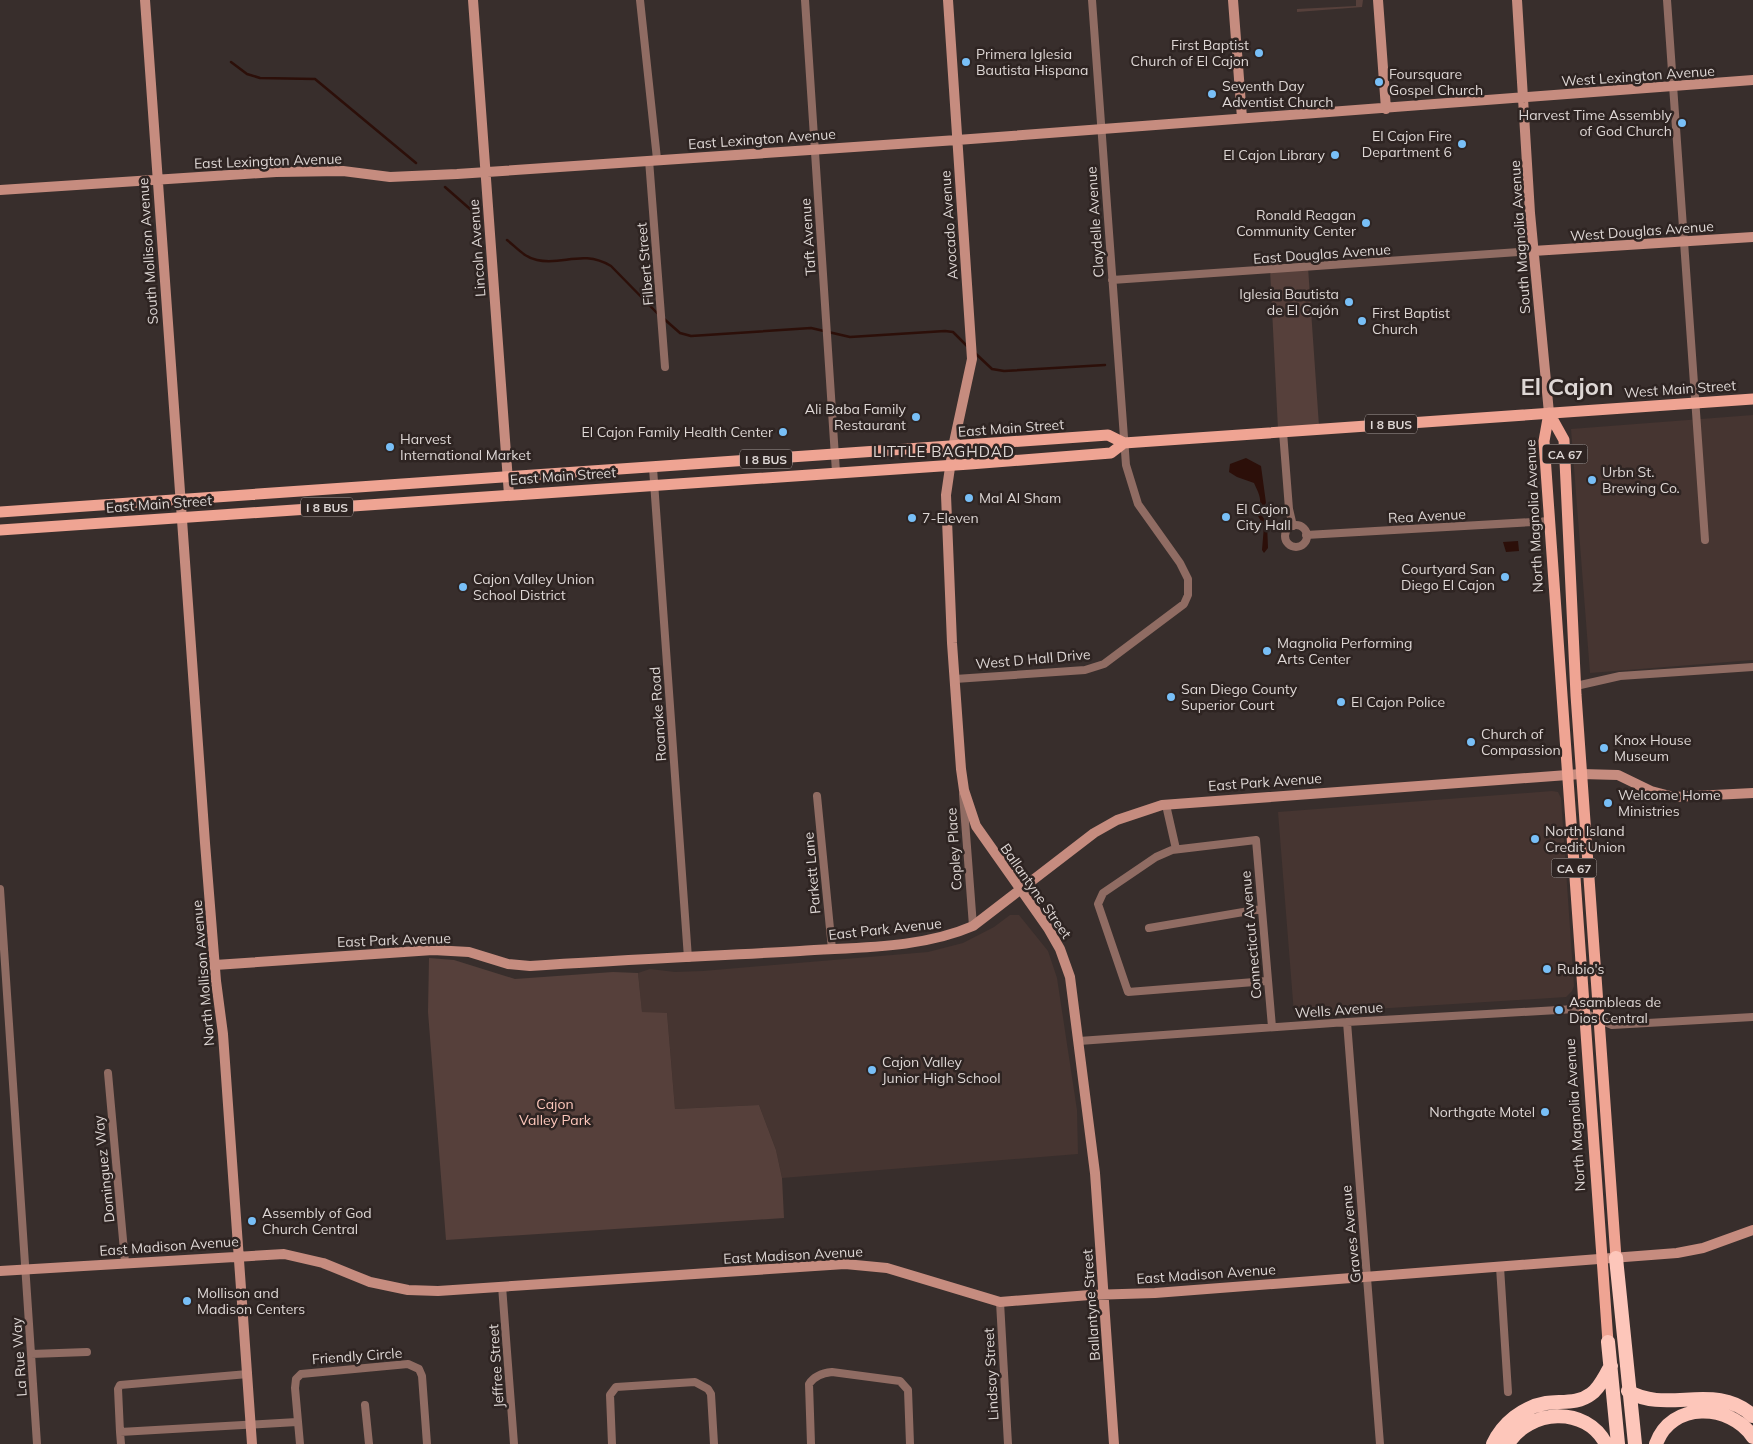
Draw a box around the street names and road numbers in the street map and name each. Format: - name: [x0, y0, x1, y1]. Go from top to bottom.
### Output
- street label: West Lexington Avenue: [1561, 62, 1715, 90]
- street label: East Lexington Avenue: [688, 125, 836, 153]
- street label: East Lexington Avenue: [194, 149, 342, 173]
- street label: South Magnolia Avenue: [1506, 160, 1534, 314]
- street label: Claydelle Avenue: [1082, 166, 1108, 278]
- street label: Avocado Avenue: [936, 170, 962, 280]
- street label: South Mollison Avenue: [134, 177, 162, 325]
- street label: Taft Avenue: [796, 198, 820, 276]
- street label: Lincoln Avenue: [465, 199, 489, 297]
- street label: West Douglas Avenue: [1570, 217, 1714, 245]
- street label: Filbert Street: [632, 222, 658, 306]
- street label: East Douglas Avenue: [1253, 240, 1391, 268]
- street label: West Main Street: [1623, 376, 1737, 402]
- road number: I 8 BUS: [1365, 414, 1417, 434]
- street label: East Main Street: [957, 415, 1065, 441]
- street label: North Magnolia Avenue: [1521, 439, 1547, 593]
- road number: CA 67: [1542, 444, 1588, 464]
- road number: I 8 BUS: [740, 449, 792, 468]
- street label: East Main Street: [509, 463, 617, 489]
- street label: East Main Street: [105, 491, 213, 517]
- road number: I 8 BUS: [301, 498, 353, 516]
- street label: Rea Avenue: [1388, 505, 1466, 527]
- street label: West D Hall Drive: [975, 645, 1091, 673]
- street label: Roanoke Road: [646, 666, 670, 762]
- street label: East Park Avenue: [1208, 769, 1322, 795]
- street label: Copley Place: [942, 807, 966, 891]
- street label: Parkett Lane: [799, 831, 825, 915]
- street label: Ballantyne Street: [997, 840, 1075, 942]
- road number: CA 67: [1552, 858, 1596, 878]
- street label: Connecticut Avenue: [1236, 870, 1266, 1000]
- street label: North Mollison Avenue: [188, 899, 218, 1047]
- street label: East Park Avenue: [827, 914, 943, 944]
- street label: East Park Avenue: [337, 929, 451, 951]
- street label: Wells Avenue: [1294, 998, 1384, 1022]
- street label: North Magnolia Avenue: [1561, 1038, 1589, 1192]
- street label: Dominguez Way: [89, 1114, 119, 1224]
- street label: Graves Avenue: [1337, 1184, 1365, 1284]
- street label: East Madison Avenue: [99, 1232, 239, 1260]
- street label: East Madison Avenue: [723, 1242, 863, 1268]
- street label: Ballantyne Street: [1078, 1249, 1104, 1361]
- street label: East Madison Avenue: [1136, 1260, 1276, 1288]
- street label: La Rue Way: [7, 1316, 31, 1397]
- street label: Jeffree Street: [484, 1323, 508, 1409]
- street label: Lindsay Street: [980, 1327, 1002, 1421]
- street label: Friendly Circle: [311, 1344, 403, 1368]

